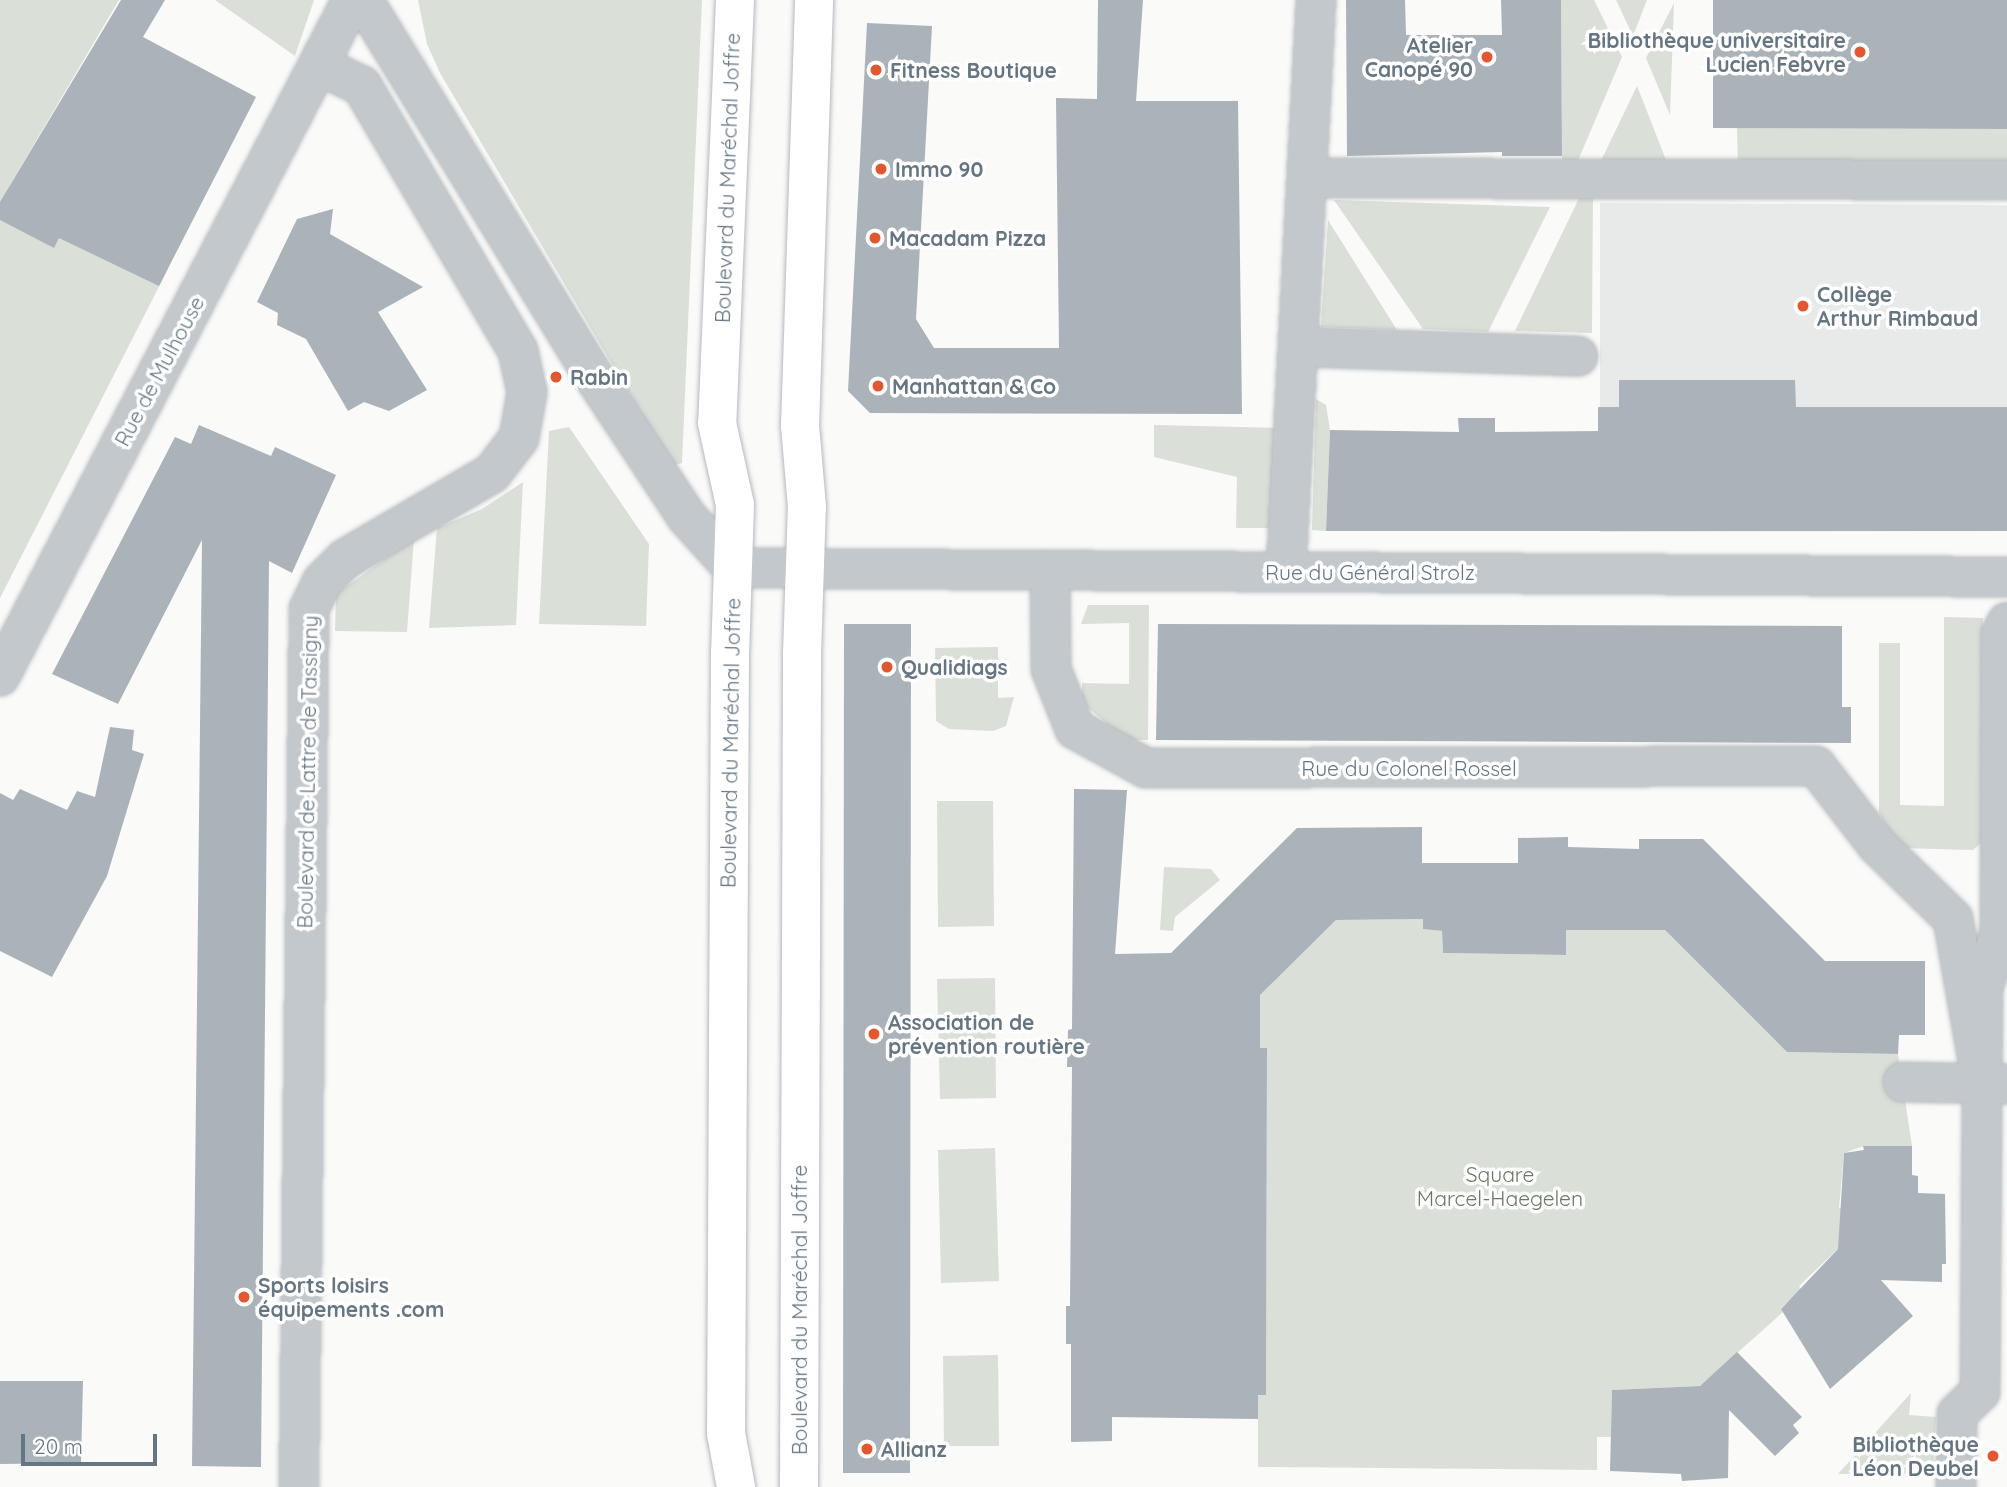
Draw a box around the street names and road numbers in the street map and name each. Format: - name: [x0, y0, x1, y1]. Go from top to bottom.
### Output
- street label: Boulevard du Maréchal Joffre: [709, 33, 745, 323]
- street label: Rue de Mulhouse: [109, 292, 209, 450]
- street label: Rue du Général Strolz: [1265, 559, 1475, 585]
- street label: Boulevard du Maréchal Joffre: [715, 598, 745, 888]
- street label: Boulevard de Lattre de Tassigny: [292, 615, 322, 929]
- street label: Rue du Colonel Rossel: [1301, 755, 1517, 781]
- street label: Boulevard du Maréchal Joffre: [786, 1165, 812, 1455]

